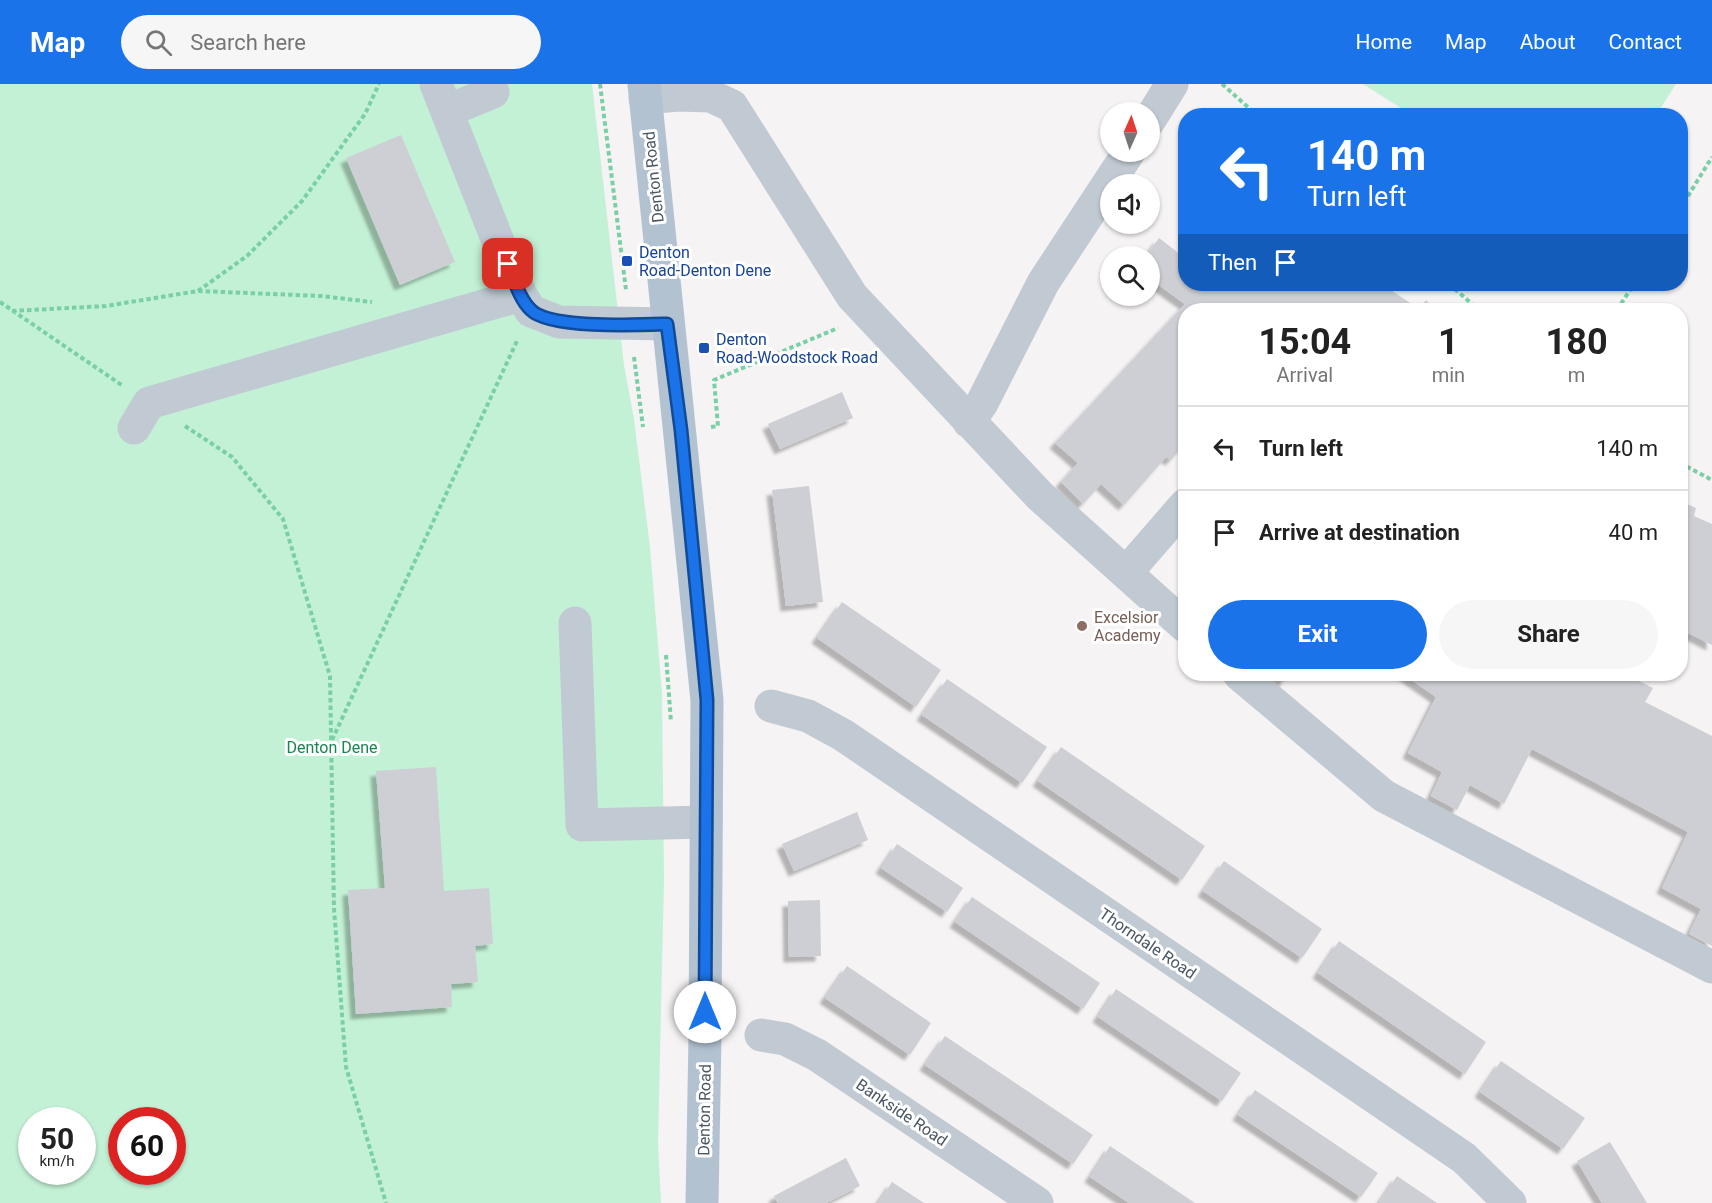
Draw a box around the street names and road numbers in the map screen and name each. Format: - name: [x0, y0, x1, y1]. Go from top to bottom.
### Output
- street label: Denton Road: [639, 130, 668, 223]
- street label: Thorndale Road: [1096, 904, 1200, 983]
- street label: Denton Road: [694, 1064, 715, 1156]
- street label: Bankside Road: [852, 1075, 951, 1150]

